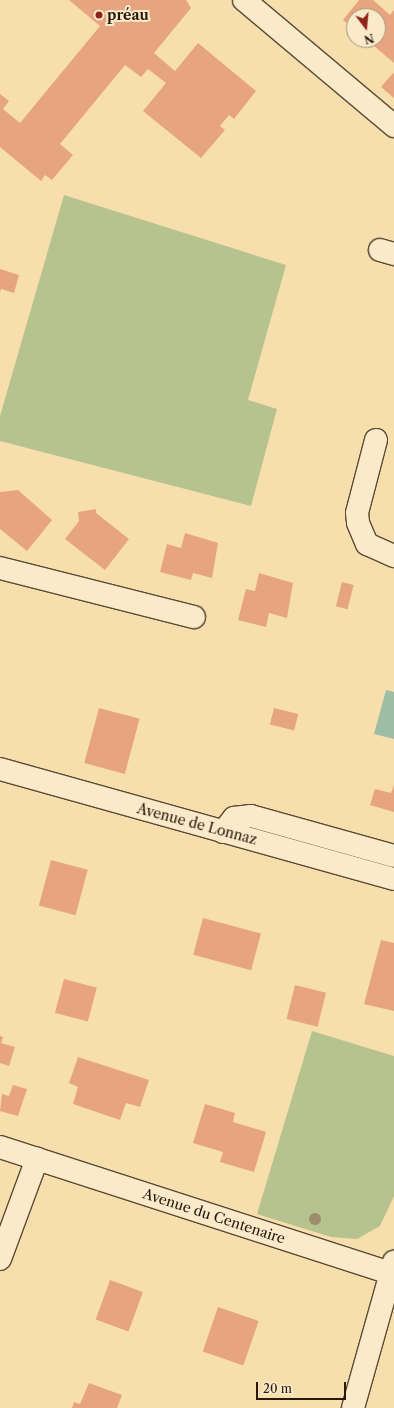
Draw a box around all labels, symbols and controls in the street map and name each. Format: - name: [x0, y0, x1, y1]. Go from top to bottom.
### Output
- place label: préau: [107, 7, 149, 23]
- north arrow: [346, 8, 386, 48]
- marker: préau: [94, 10, 104, 20]
- text: N: [363, 31, 376, 47]
- street label: Avenue de Lonnaz: [135, 800, 259, 848]
- street label: Avenue du Centenaire: [141, 1185, 287, 1247]
- scale bar: [258, 1374, 348, 1400]
- text: 20 m: [263, 1381, 292, 1396]

